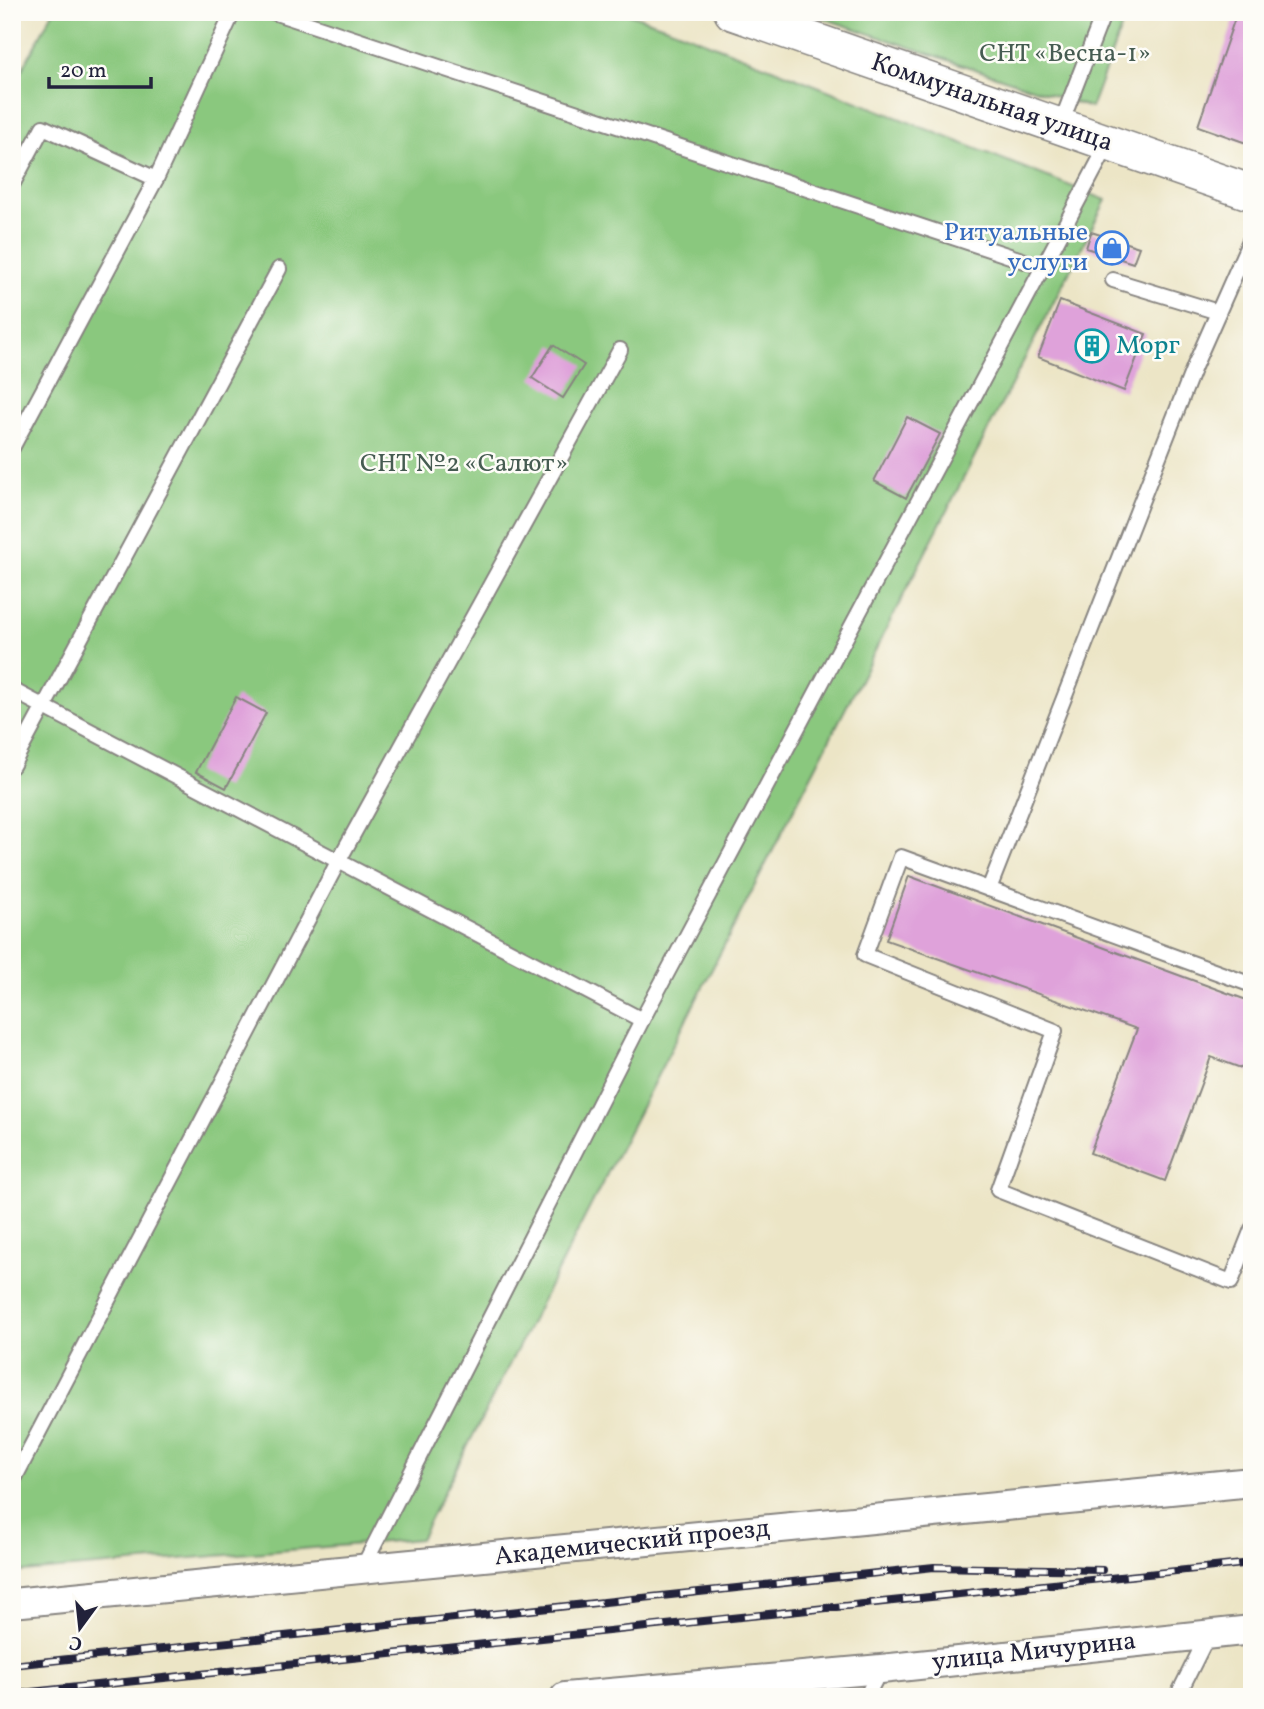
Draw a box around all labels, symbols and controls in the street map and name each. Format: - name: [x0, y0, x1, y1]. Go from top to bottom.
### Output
- park label: СНТ «Весна-1»: [979, 36, 1151, 72]
- street label: Коммунальная улица: [866, 45, 1118, 161]
- scale bar: [49, 46, 150, 90]
- text: 20 m: [60, 57, 106, 86]
- place label: Ритуальные услуги: [944, 215, 1088, 281]
- shop icon: Ритуальные услуги: [1093, 229, 1131, 267]
- building icon: Морг: [1073, 327, 1111, 365]
- place label: Морг: [1116, 328, 1180, 364]
- park label: СНТ №2 «Салют»: [360, 446, 568, 482]
- street label: Академический проезд: [493, 1511, 772, 1575]
- north arrow: [46, 1594, 116, 1664]
- street label: улица Мичурина: [930, 1623, 1138, 1681]
- text: С: [67, 1628, 85, 1657]

